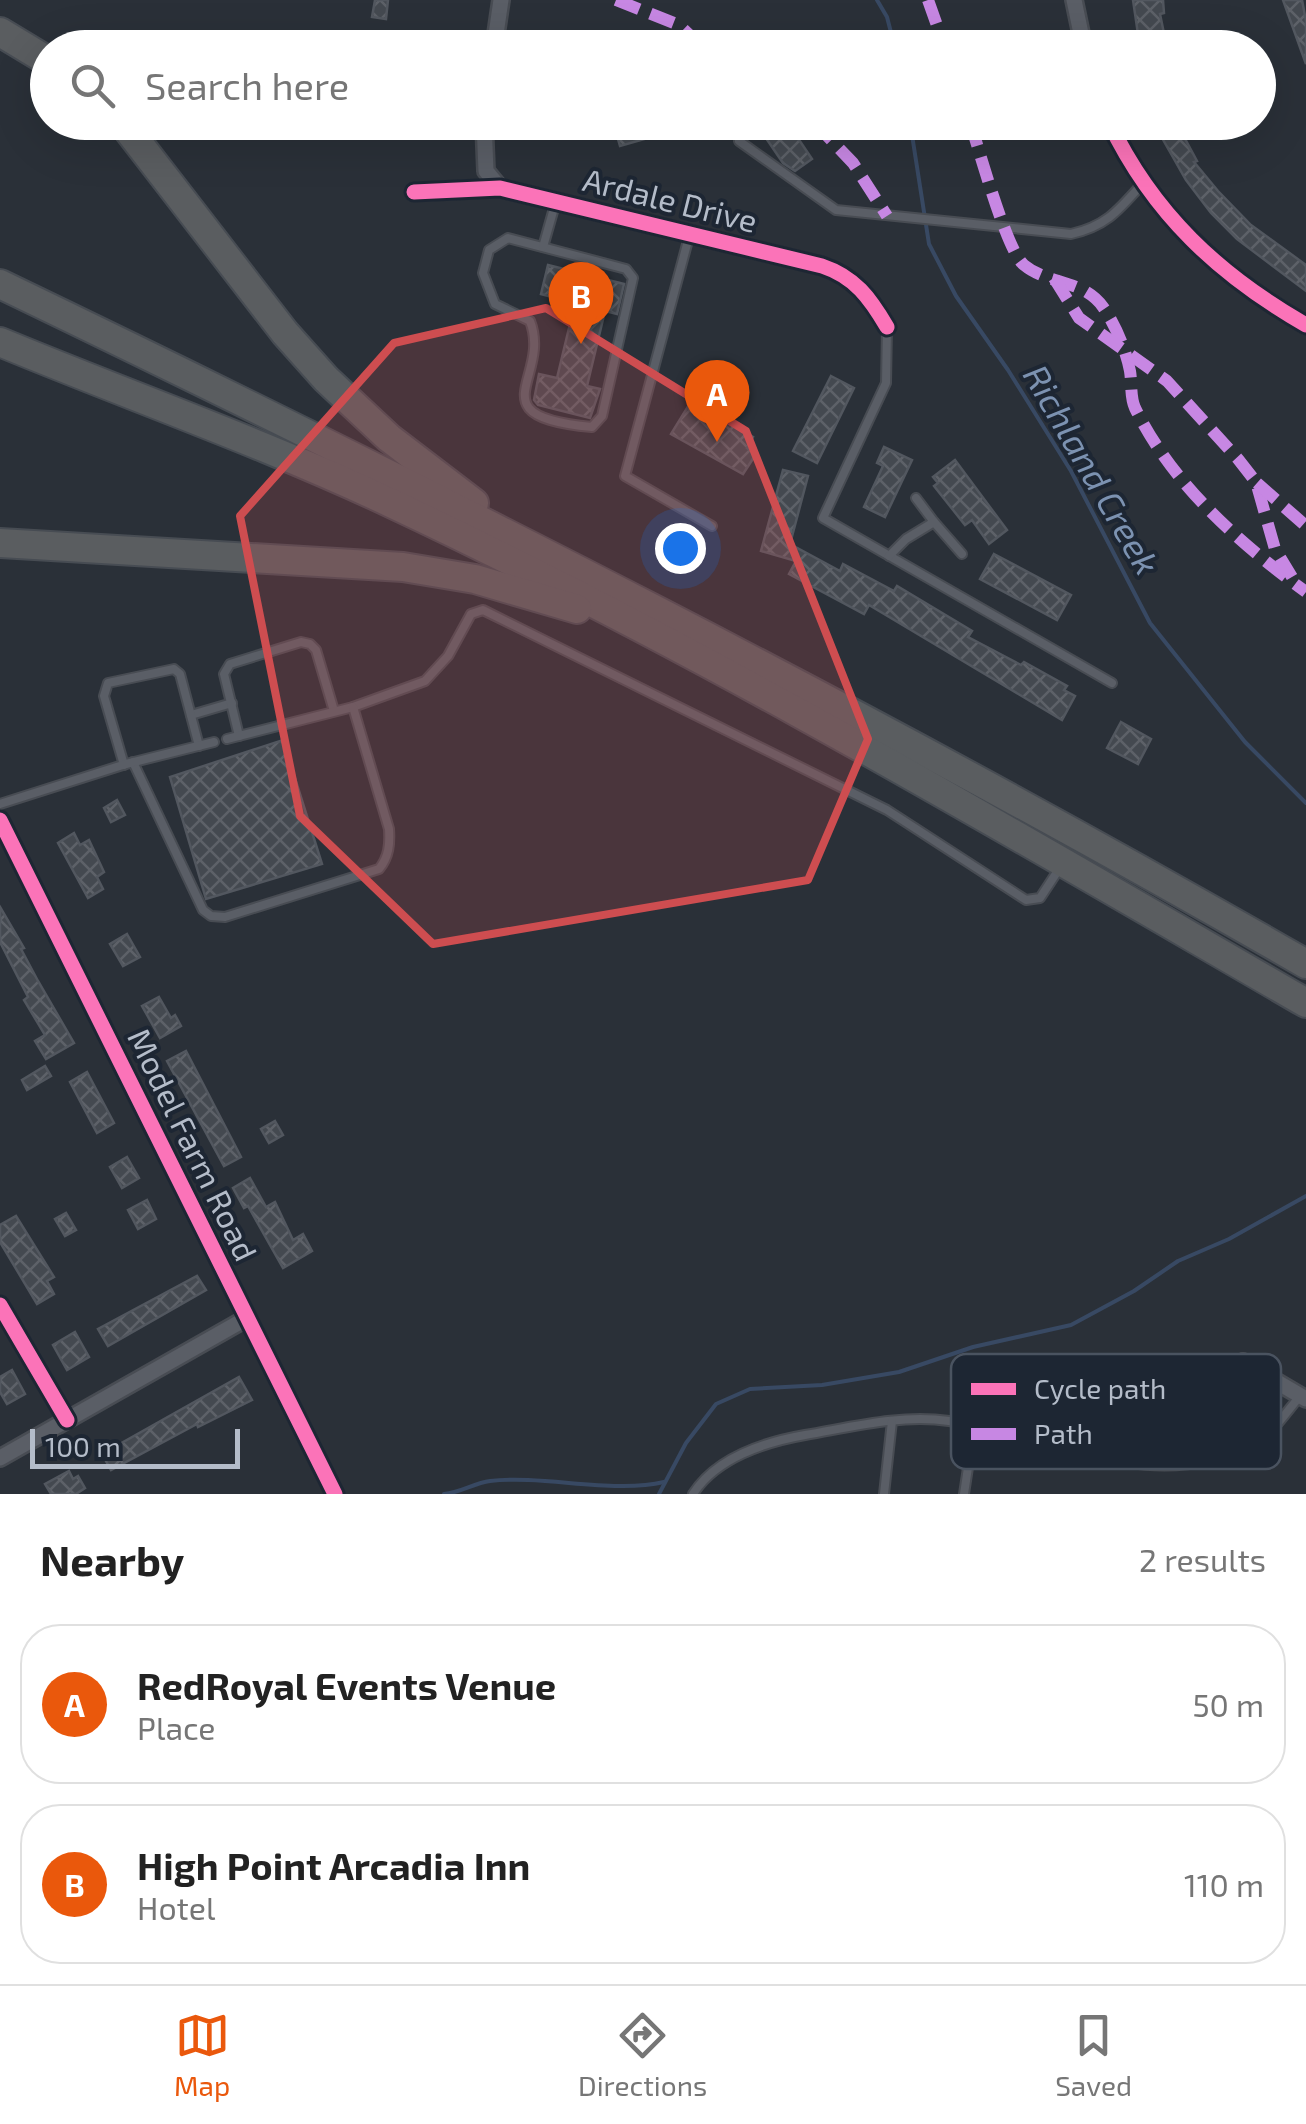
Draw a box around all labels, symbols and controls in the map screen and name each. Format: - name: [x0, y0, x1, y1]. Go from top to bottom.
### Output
- search box: [30, 30, 1276, 140]
- icon: search: [65, 58, 120, 113]
- text: Search here: [145, 62, 349, 108]
- street label: Ardale Drive: [579, 159, 761, 239]
- pin: B: [548, 262, 614, 344]
- water label: Richland Creek: [1016, 357, 1170, 581]
- pin: A: [684, 360, 750, 442]
- your location: [655, 523, 706, 574]
- street label: Model Farm Road: [121, 1022, 266, 1266]
- legend: [951, 1354, 1281, 1469]
- text: Cycle path: [1034, 1371, 1166, 1405]
- text: Path: [1034, 1416, 1093, 1450]
- scale bar: [30, 1424, 240, 1468]
- text: 100 m: [45, 1429, 121, 1463]
- text: Nearby: [40, 1534, 184, 1584]
- text: 2 results: [1139, 1540, 1266, 1578]
- text: RedRoyal Events Venue: [137, 1662, 556, 1708]
- text: A: [64, 1685, 85, 1723]
- text: 50 m: [1192, 1685, 1264, 1723]
- text: Place: [137, 1708, 216, 1746]
- text: High Point Arcadia Inn: [137, 1842, 530, 1888]
- text: B: [64, 1865, 85, 1903]
- text: 110 m: [1184, 1865, 1264, 1903]
- text: Hotel: [137, 1888, 215, 1926]
- tab: Map: [174, 2008, 230, 2102]
- tab: Directions: [578, 2008, 707, 2102]
- tab: Saved: [1055, 2008, 1132, 2102]

